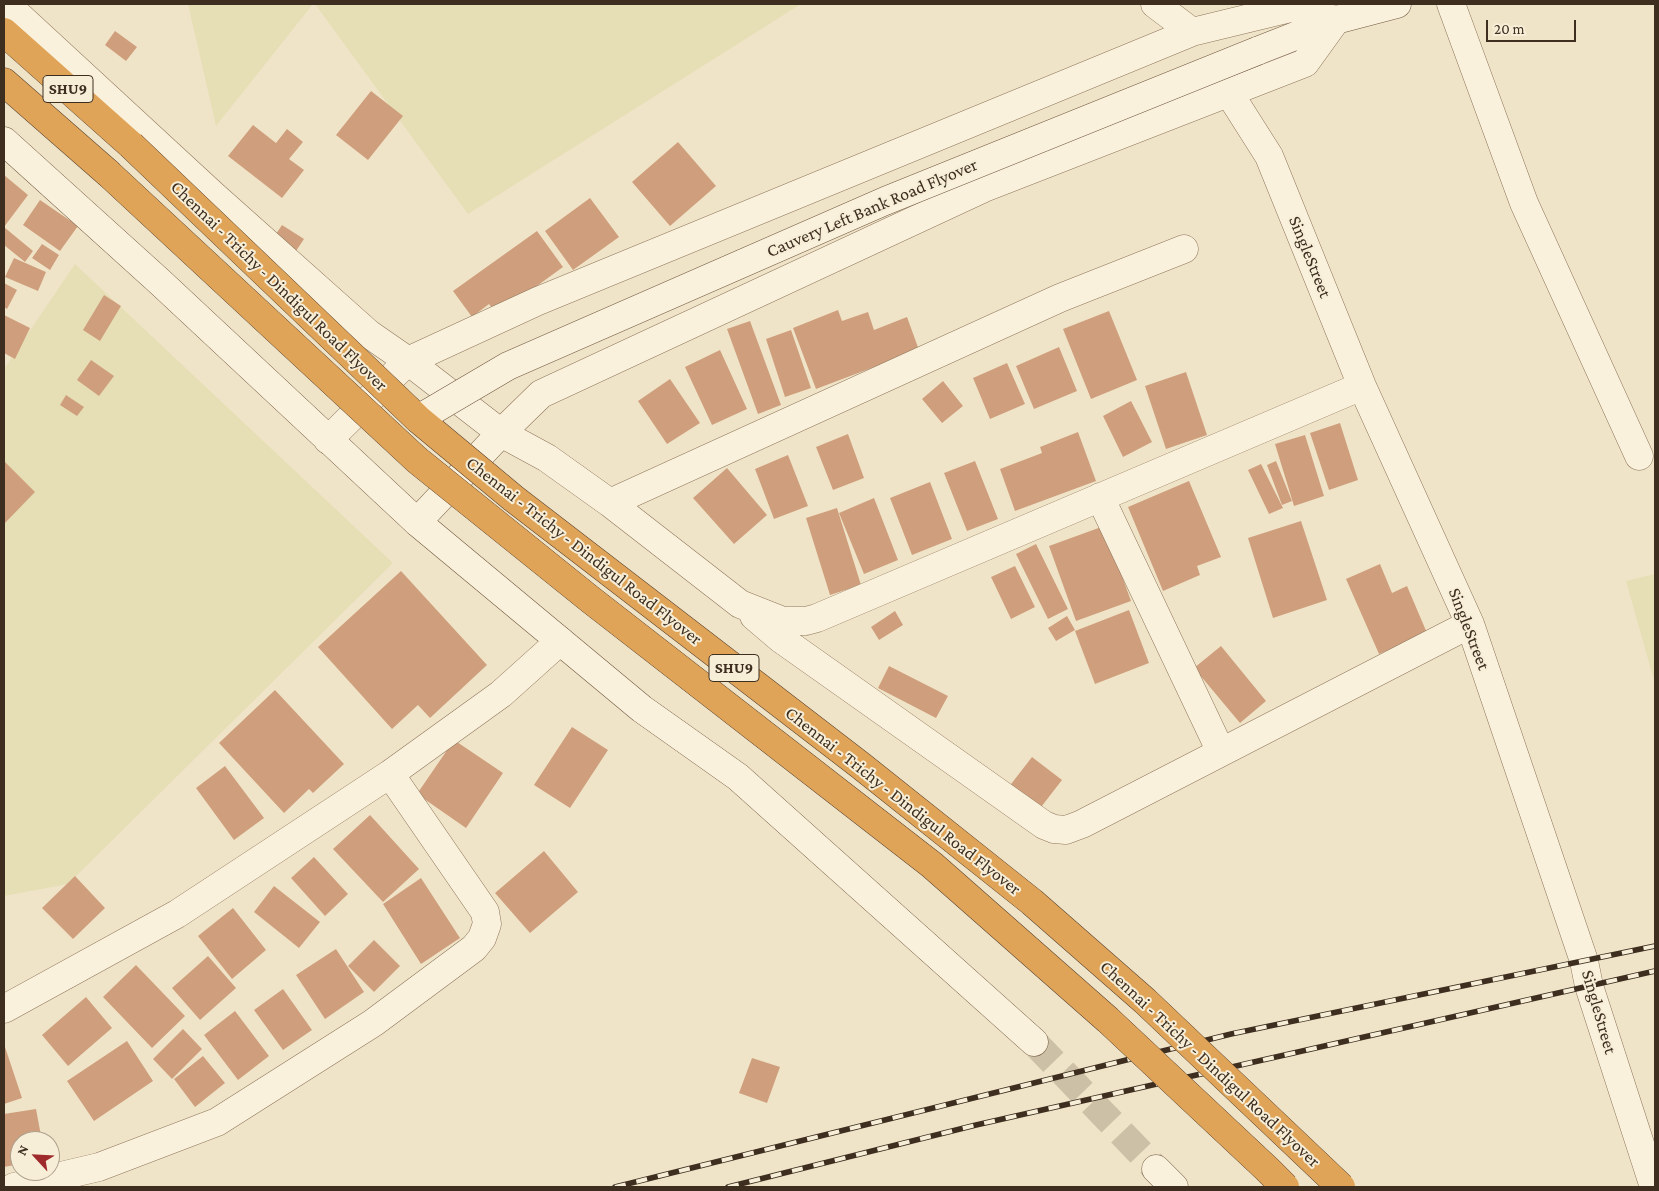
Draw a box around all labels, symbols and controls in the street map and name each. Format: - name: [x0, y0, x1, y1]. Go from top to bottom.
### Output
- scale bar: [1489, 10, 1579, 42]
- text: 20 m: [1494, 21, 1525, 37]
- road number: SHU9: [43, 76, 93, 102]
- street label: Cauvery Left Bank Road Flyover: [763, 154, 981, 262]
- street label: Chennai - Trichy - Dindigul Road Flyover: [166, 176, 392, 396]
- street label: SingleStreet: [1284, 213, 1336, 301]
- street label: Chennai - Trichy - Dindigul Road Flyover: [462, 452, 706, 650]
- street label: SingleStreet: [1443, 585, 1495, 673]
- road number: SHU9: [709, 654, 759, 681]
- street label: Chennai - Trichy - Dindigul Road Flyover: [781, 702, 1025, 900]
- street label: Chennai - Trichy - Dindigul Road Flyover: [1095, 956, 1325, 1172]
- street label: SingleStreet: [1577, 968, 1621, 1056]
- north arrow: [10, 1131, 60, 1181]
- text: N: [13, 1142, 32, 1158]

